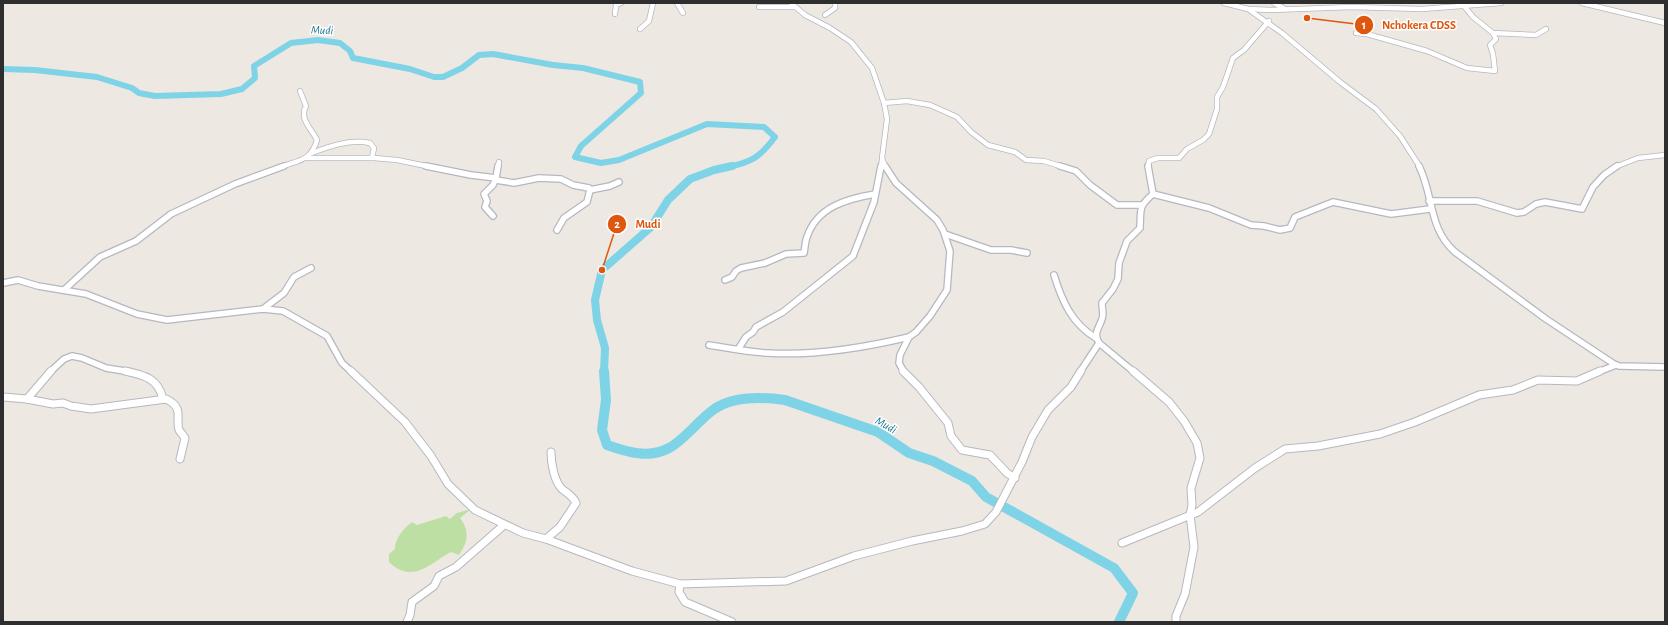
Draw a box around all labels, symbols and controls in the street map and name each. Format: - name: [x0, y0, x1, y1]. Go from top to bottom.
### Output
- callout: Nchokera CDSS: [1354, 13, 1464, 37]
- text: 1: [1362, 19, 1366, 31]
- text: Nchokera CDSS: [1382, 19, 1456, 31]
- water label: Mudi: [311, 24, 334, 36]
- callout: Mudi: [607, 212, 668, 236]
- text: 2: [614, 218, 620, 230]
- text: Mudi: [635, 218, 661, 230]
- water label: Mudi: [873, 414, 899, 436]

